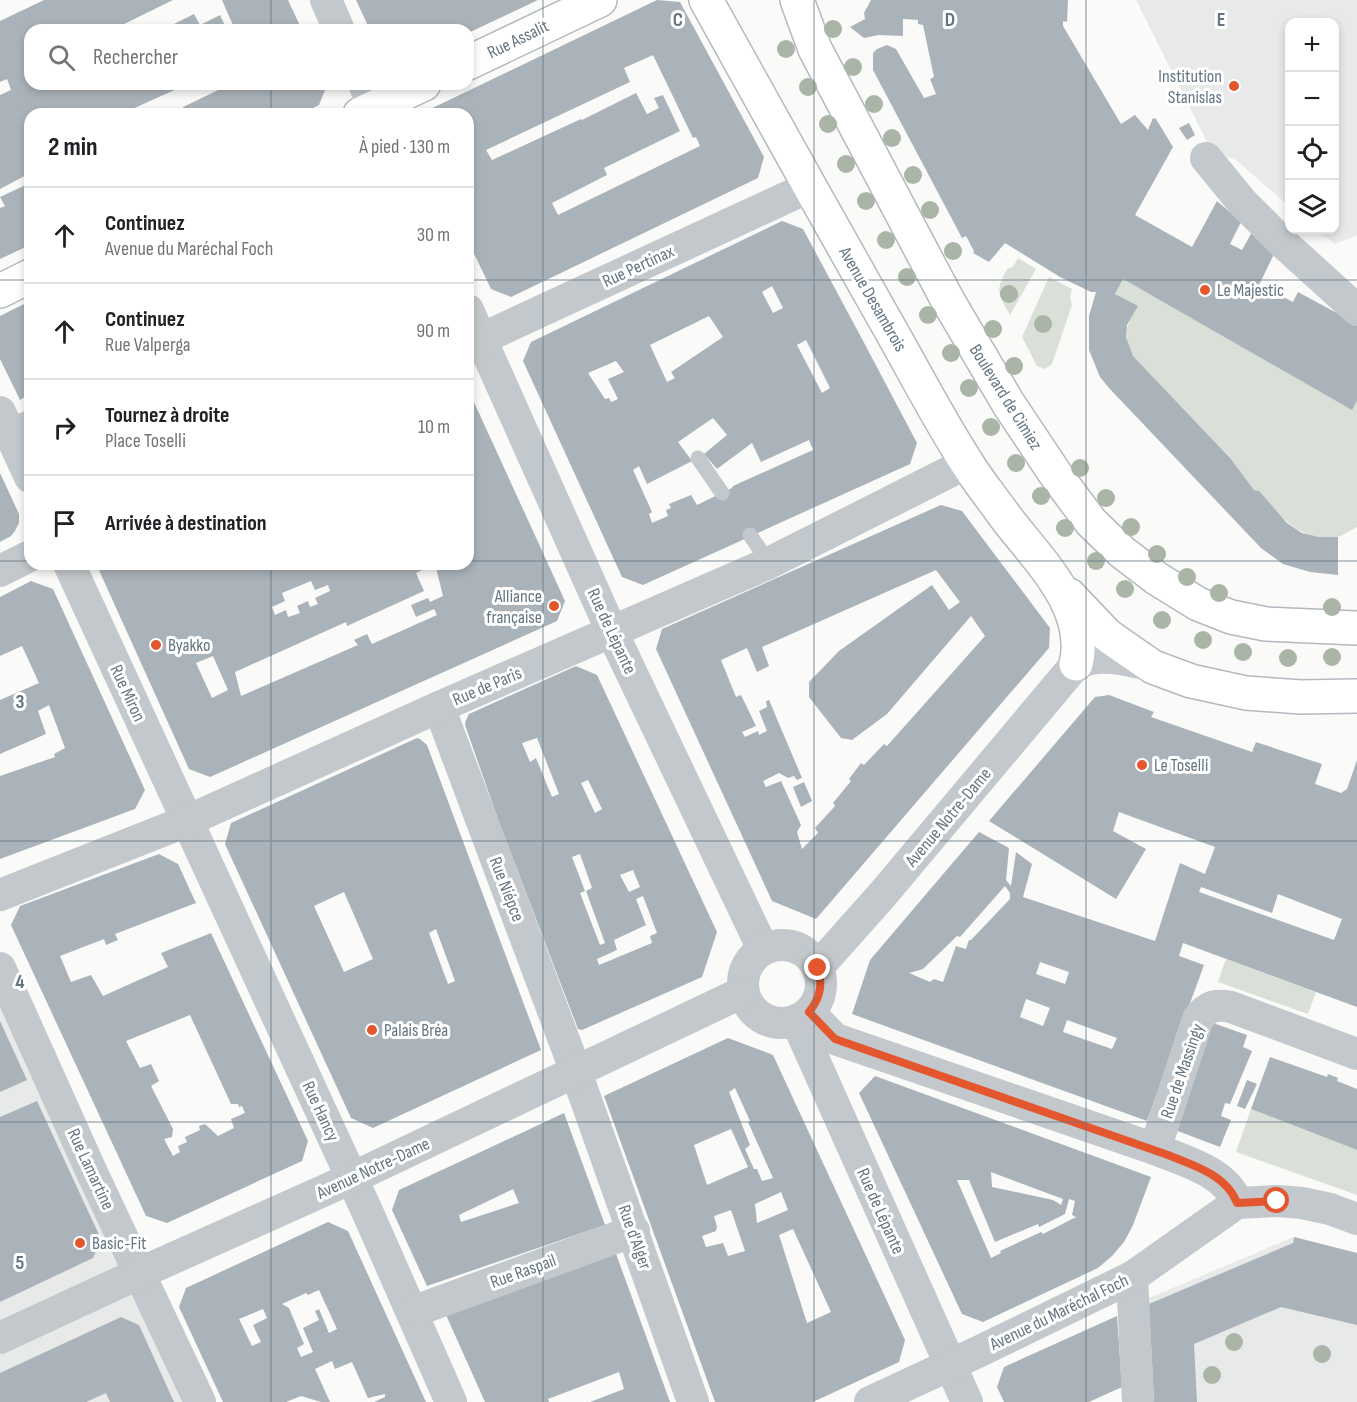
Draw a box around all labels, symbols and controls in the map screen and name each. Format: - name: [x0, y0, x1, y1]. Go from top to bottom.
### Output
- text: C: [673, 8, 683, 32]
- text: D: [945, 8, 955, 32]
- text: E: [1217, 8, 1225, 32]
- street label: Rue Assalit: [484, 15, 553, 63]
- map controls: [1285, 18, 1339, 234]
- button: +: [1285, 18, 1339, 72]
- search box: [24, 24, 474, 90]
- icon: search: [45, 41, 78, 74]
- text: Rechercher: [93, 44, 178, 71]
- place label: Institution Stanislas: [1158, 66, 1222, 108]
- button: −: [1285, 72, 1339, 126]
- marker: Institution Stanislas: [1227, 79, 1241, 93]
- button: locate: [1285, 126, 1339, 180]
- text: 2 min: [48, 132, 98, 163]
- text: À pied · 130 m: [359, 135, 450, 159]
- button: layers: [1285, 180, 1339, 234]
- text: Continuez: [105, 210, 185, 237]
- icon: ahead: [48, 219, 81, 252]
- text: 30 m: [417, 223, 450, 247]
- text: Avenue du Maréchal Foch: [105, 237, 273, 261]
- street label: Rue Pertinax: [599, 241, 677, 292]
- street label: Avenue Desambrois: [834, 242, 911, 355]
- place label: Le Majestic: [1217, 280, 1284, 301]
- marker: Le Majestic: [1198, 283, 1212, 297]
- text: Continuez: [105, 306, 185, 333]
- icon: ahead: [48, 315, 81, 348]
- text: 90 m: [416, 319, 450, 343]
- text: Rue Valperga: [105, 333, 191, 357]
- street label: Boulevard de Cimiez: [965, 341, 1047, 454]
- text: Tournez à droite: [105, 402, 230, 429]
- icon: right: [48, 411, 81, 444]
- text: 10 m: [418, 415, 450, 439]
- text: Place Toselli: [105, 429, 186, 453]
- icon: arrive: [48, 507, 81, 540]
- text: Arrivée à destination: [105, 510, 267, 537]
- street label: Rue de Lépante: [583, 585, 641, 677]
- place label: Alliance française: [486, 586, 542, 628]
- marker: Alliance française: [547, 599, 561, 613]
- place label: Byakko: [168, 635, 210, 656]
- marker: Byakko: [149, 638, 163, 652]
- street label: Rue Miron: [105, 662, 150, 725]
- street label: Rue de Paris: [450, 663, 525, 710]
- text: 3: [16, 690, 25, 714]
- place label: Le Toselli: [1154, 755, 1208, 776]
- marker: Le Toselli: [1135, 758, 1149, 772]
- street label: Avenue Notre-Dame: [900, 764, 996, 872]
- street label: Rue Niépce: [485, 854, 528, 924]
- route end: [804, 954, 830, 980]
- text: 4: [15, 970, 25, 994]
- place label: Palais Bréa: [384, 1020, 448, 1041]
- street label: Rue de Massingy: [1156, 1021, 1208, 1121]
- marker: Palais Bréa: [365, 1023, 379, 1037]
- street label: Rue Hancy: [298, 1078, 344, 1145]
- street label: Rue Lamartine: [63, 1125, 118, 1213]
- street label: Avenue Notre-Dame: [312, 1133, 433, 1204]
- street label: Rue de Lépante: [852, 1165, 909, 1258]
- route start: [1263, 1187, 1289, 1213]
- street label: Rue d'Alger: [613, 1202, 656, 1272]
- place label: Basic-Fit: [92, 1233, 147, 1254]
- marker: Basic-Fit: [73, 1236, 87, 1250]
- street label: Rue Raspail: [487, 1250, 559, 1293]
- text: 5: [16, 1251, 25, 1275]
- street label: Avenue du Maréchal Foch: [986, 1270, 1132, 1356]

